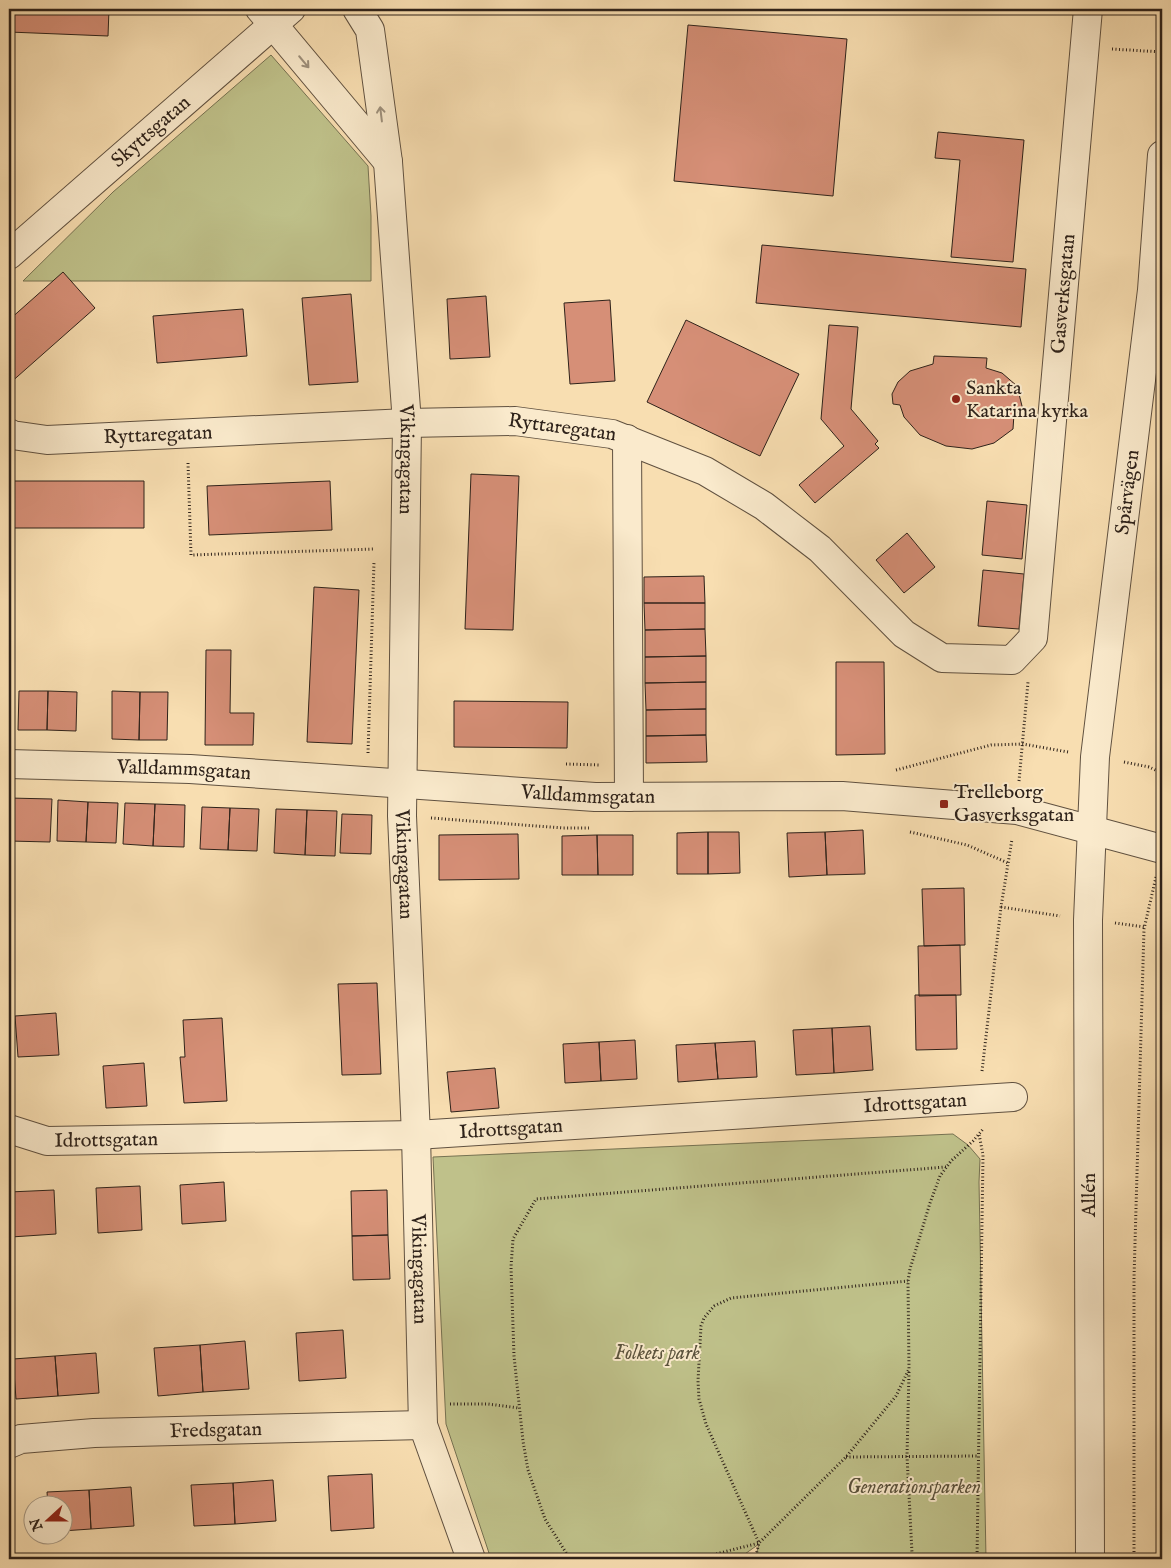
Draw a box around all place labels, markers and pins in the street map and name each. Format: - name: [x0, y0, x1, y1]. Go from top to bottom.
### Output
- place label: Sankta Katarina kyrka: [966, 376, 1088, 424]
- marker: Sankta Katarina kyrka: [950, 393, 962, 405]
- place label: Trelleborg Gasverksgatan: [954, 780, 1075, 828]
- marker: Trelleborg Gasverksgatan: [938, 798, 950, 810]

